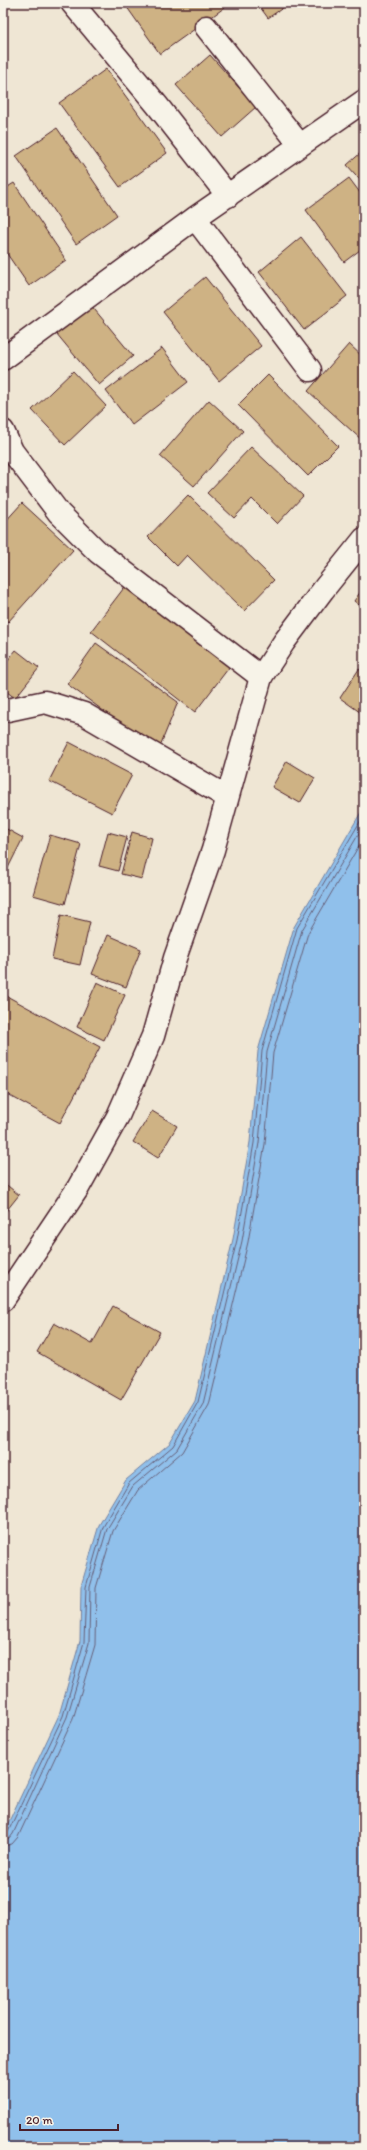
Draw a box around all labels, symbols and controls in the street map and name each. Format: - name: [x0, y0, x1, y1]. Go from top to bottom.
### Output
- scale bar: [20, 2106, 118, 2132]
- text: 20 m: [26, 2113, 53, 2127]

